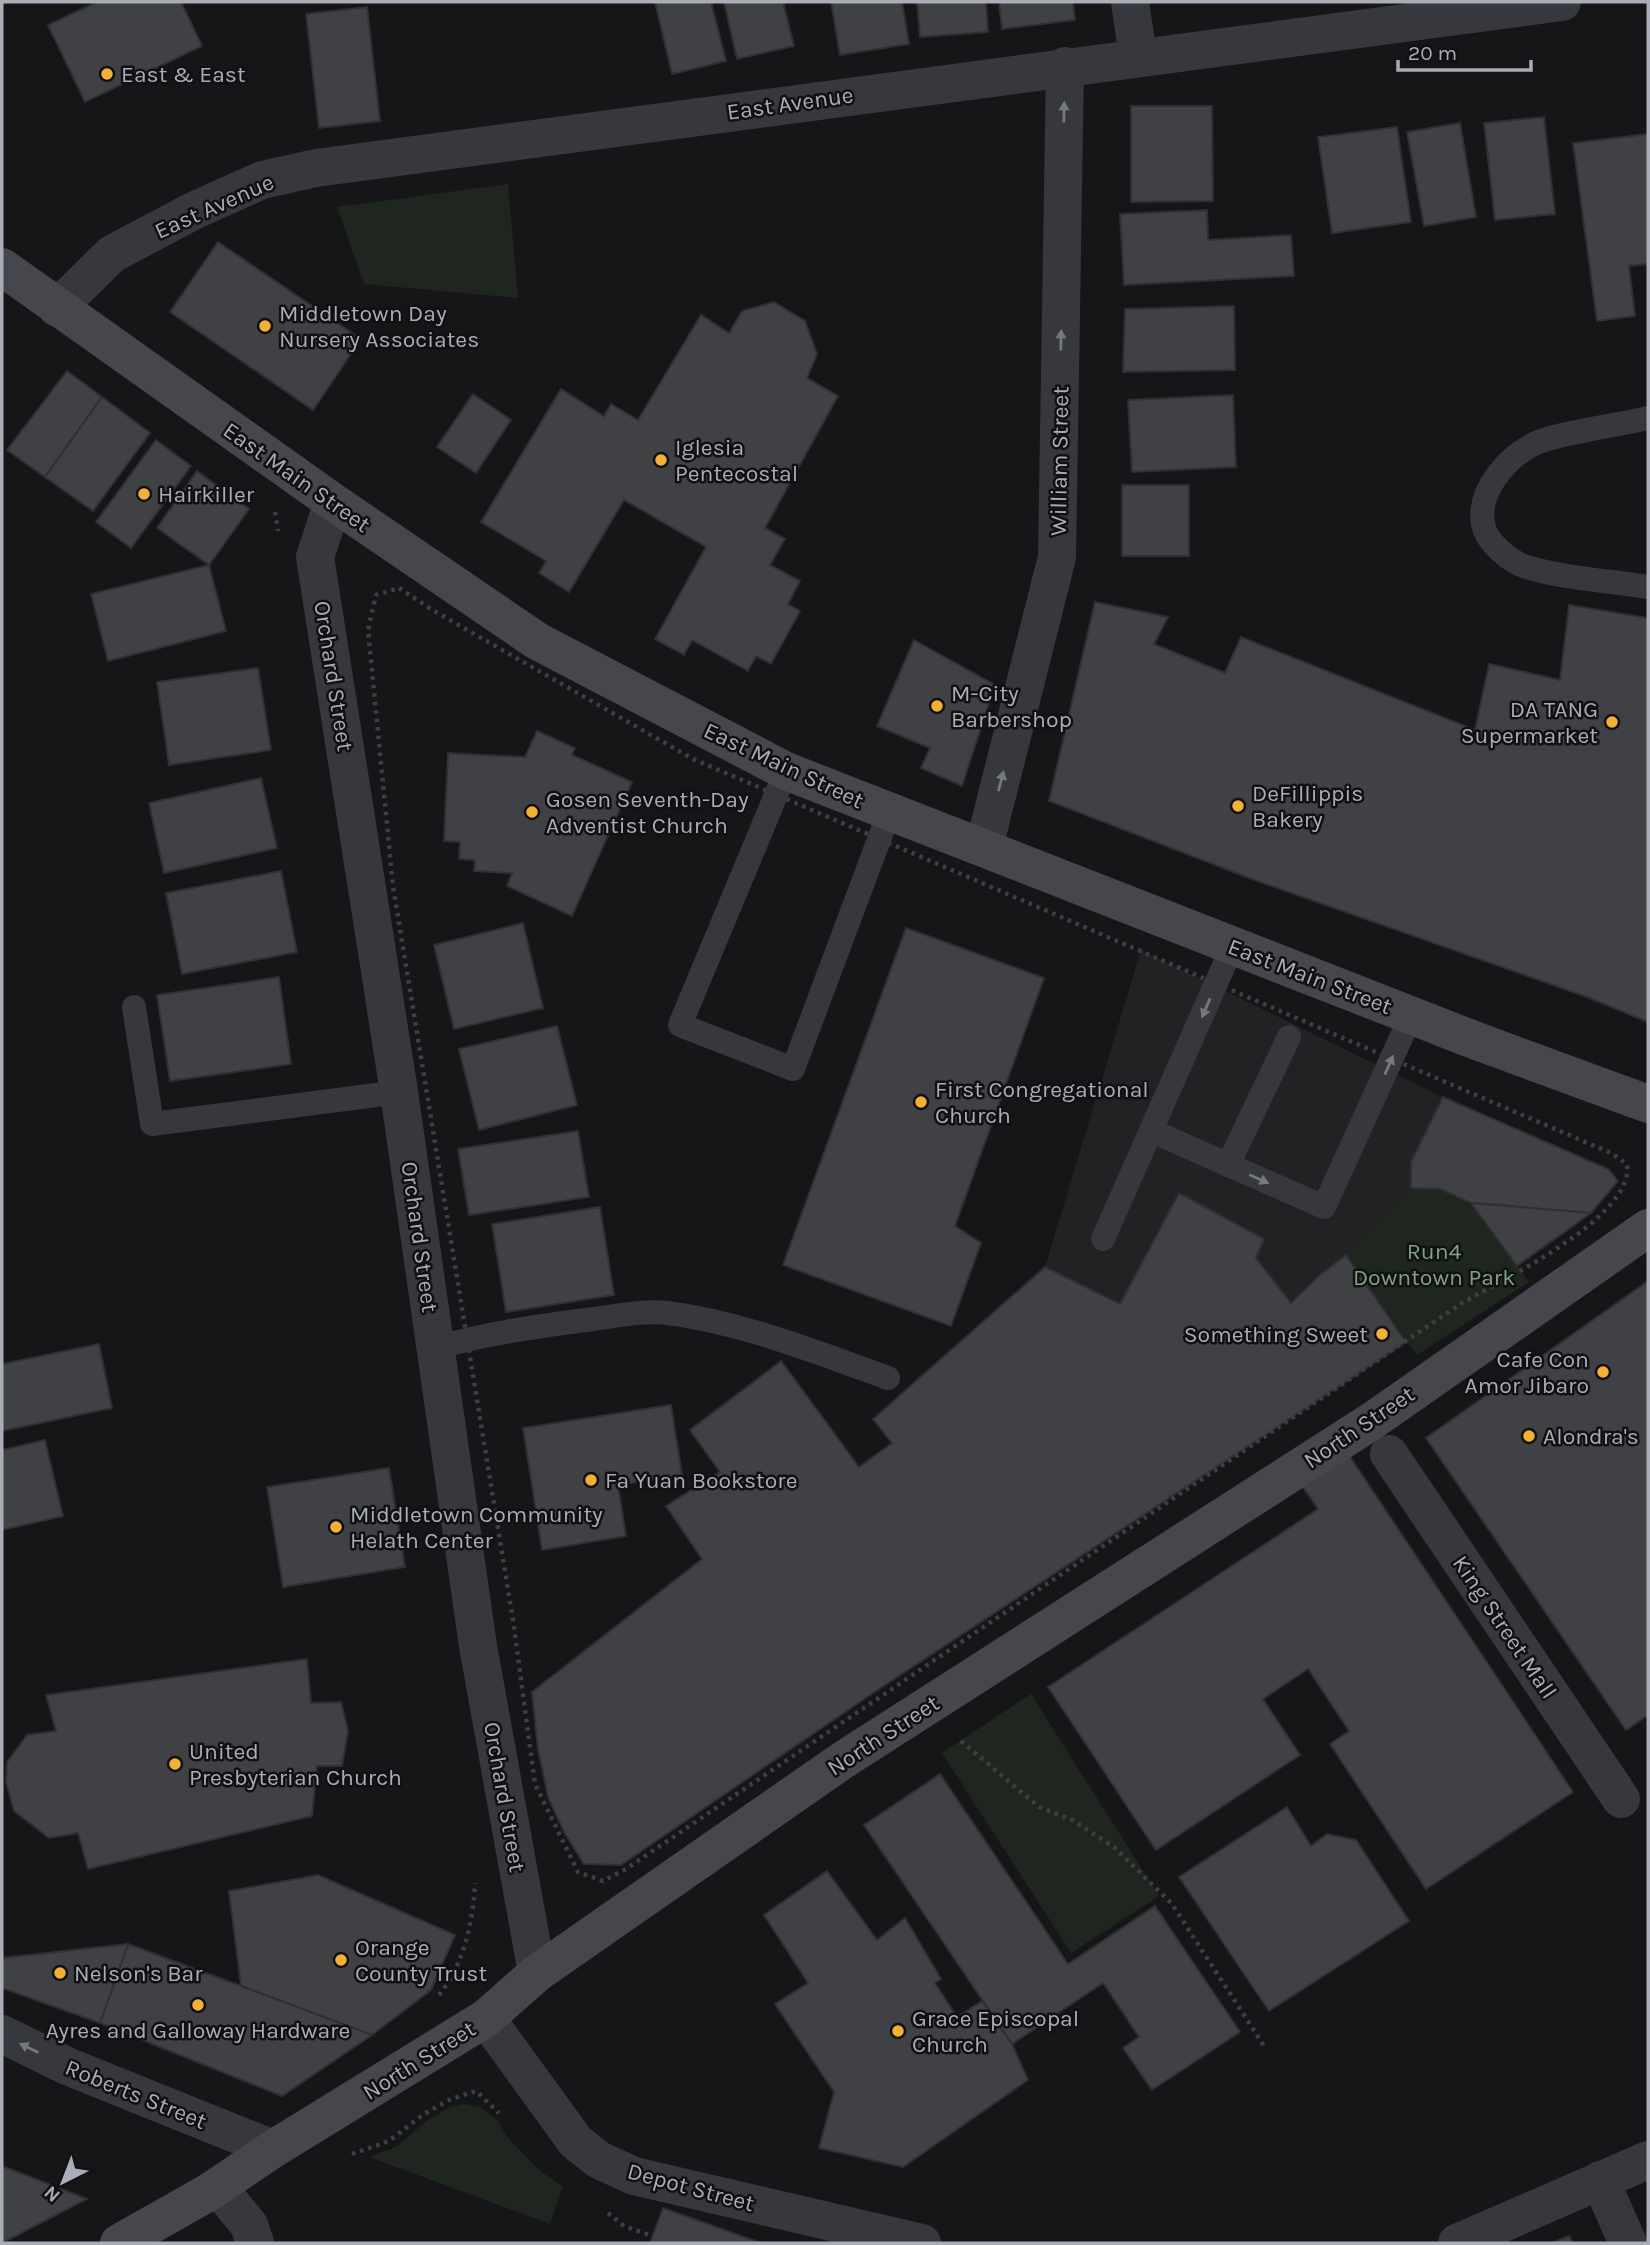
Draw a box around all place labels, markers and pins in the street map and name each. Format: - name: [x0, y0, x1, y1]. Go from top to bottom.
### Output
- place label: East & East: [121, 61, 246, 88]
- marker: East & East: [99, 66, 115, 82]
- place label: Middletown Day Nursery Associates: [279, 300, 479, 353]
- marker: Middletown Day Nursery Associates: [257, 318, 273, 334]
- place label: Iglesia Pentecostal: [675, 434, 798, 487]
- marker: Iglesia Pentecostal: [653, 452, 669, 468]
- place label: Hairkiller: [158, 481, 255, 508]
- marker: Hairkiller: [136, 486, 152, 502]
- place label: M-City Barbershop: [951, 680, 1072, 733]
- place label: DA TANG Supermarket: [1461, 696, 1598, 749]
- marker: M-City Barbershop: [929, 698, 945, 714]
- marker: DA TANG Supermarket: [1604, 714, 1620, 730]
- place label: DeFillippis Bakery: [1252, 780, 1363, 833]
- place label: Gosen Seventh-Day Adventist Church: [546, 786, 749, 839]
- marker: DeFillippis Bakery: [1230, 798, 1246, 814]
- marker: Gosen Seventh-Day Adventist Church: [524, 804, 540, 820]
- place label: First Congregational Church: [935, 1076, 1149, 1129]
- marker: First Congregational Church: [913, 1094, 929, 1110]
- place label: Something Sweet: [1184, 1321, 1368, 1348]
- marker: Something Sweet: [1374, 1326, 1390, 1342]
- place label: Cafe Con Amor Jibaro: [1465, 1346, 1589, 1399]
- marker: Cafe Con Amor Jibaro: [1595, 1364, 1611, 1380]
- place label: Alondra's: [1543, 1423, 1639, 1450]
- marker: Alondra's: [1521, 1428, 1537, 1444]
- place label: Fa Yuan Bookstore: [605, 1467, 797, 1494]
- marker: Fa Yuan Bookstore: [583, 1472, 599, 1488]
- place label: Middletown Community Helath Center: [350, 1501, 603, 1554]
- marker: Middletown Community Helath Center: [328, 1519, 344, 1535]
- place label: United Presbyterian Church: [189, 1738, 402, 1791]
- marker: United Presbyterian Church: [167, 1756, 183, 1772]
- place label: Orange County Trust: [355, 1934, 487, 1987]
- marker: Orange County Trust: [333, 1952, 349, 1968]
- place label: Nelson's Bar: [74, 1960, 203, 1987]
- marker: Nelson's Bar: [52, 1965, 68, 1981]
- marker: Ayres and Galloway Hardware: [190, 1997, 206, 2013]
- place label: Grace Episcopal Church: [912, 2005, 1079, 2058]
- place label: Ayres and Galloway Hardware: [46, 2017, 350, 2044]
- marker: Grace Episcopal Church: [890, 2023, 906, 2039]

